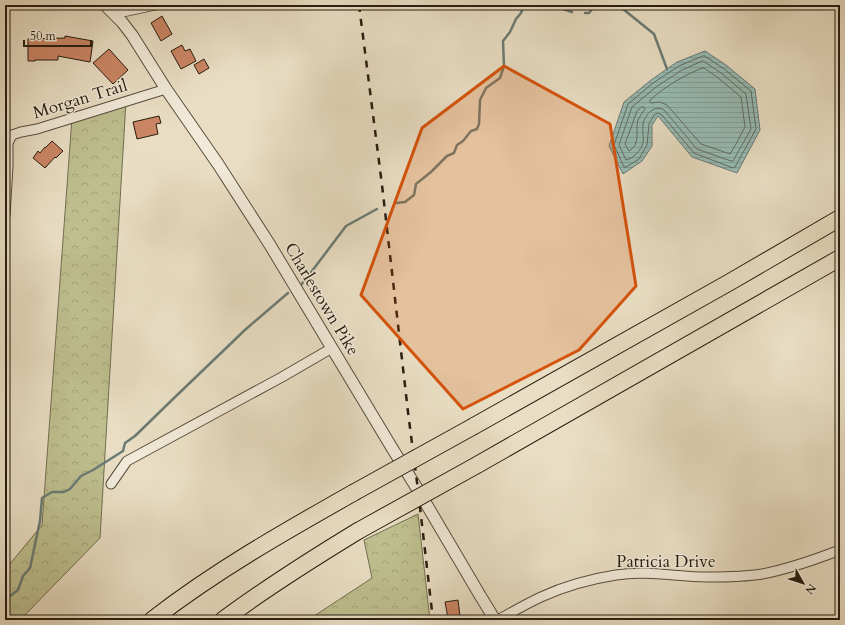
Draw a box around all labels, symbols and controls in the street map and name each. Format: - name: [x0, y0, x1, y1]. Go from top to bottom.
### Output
- scale bar: [24, 22, 91, 48]
- text: 50 m: [30, 28, 57, 44]
- street label: Morgan Trail: [30, 74, 131, 124]
- street label: Charlestown Pike: [279, 238, 365, 360]
- street label: Patricia Drive: [616, 550, 716, 573]
- north arrow: [783, 563, 823, 603]
- text: N: [801, 581, 819, 598]

